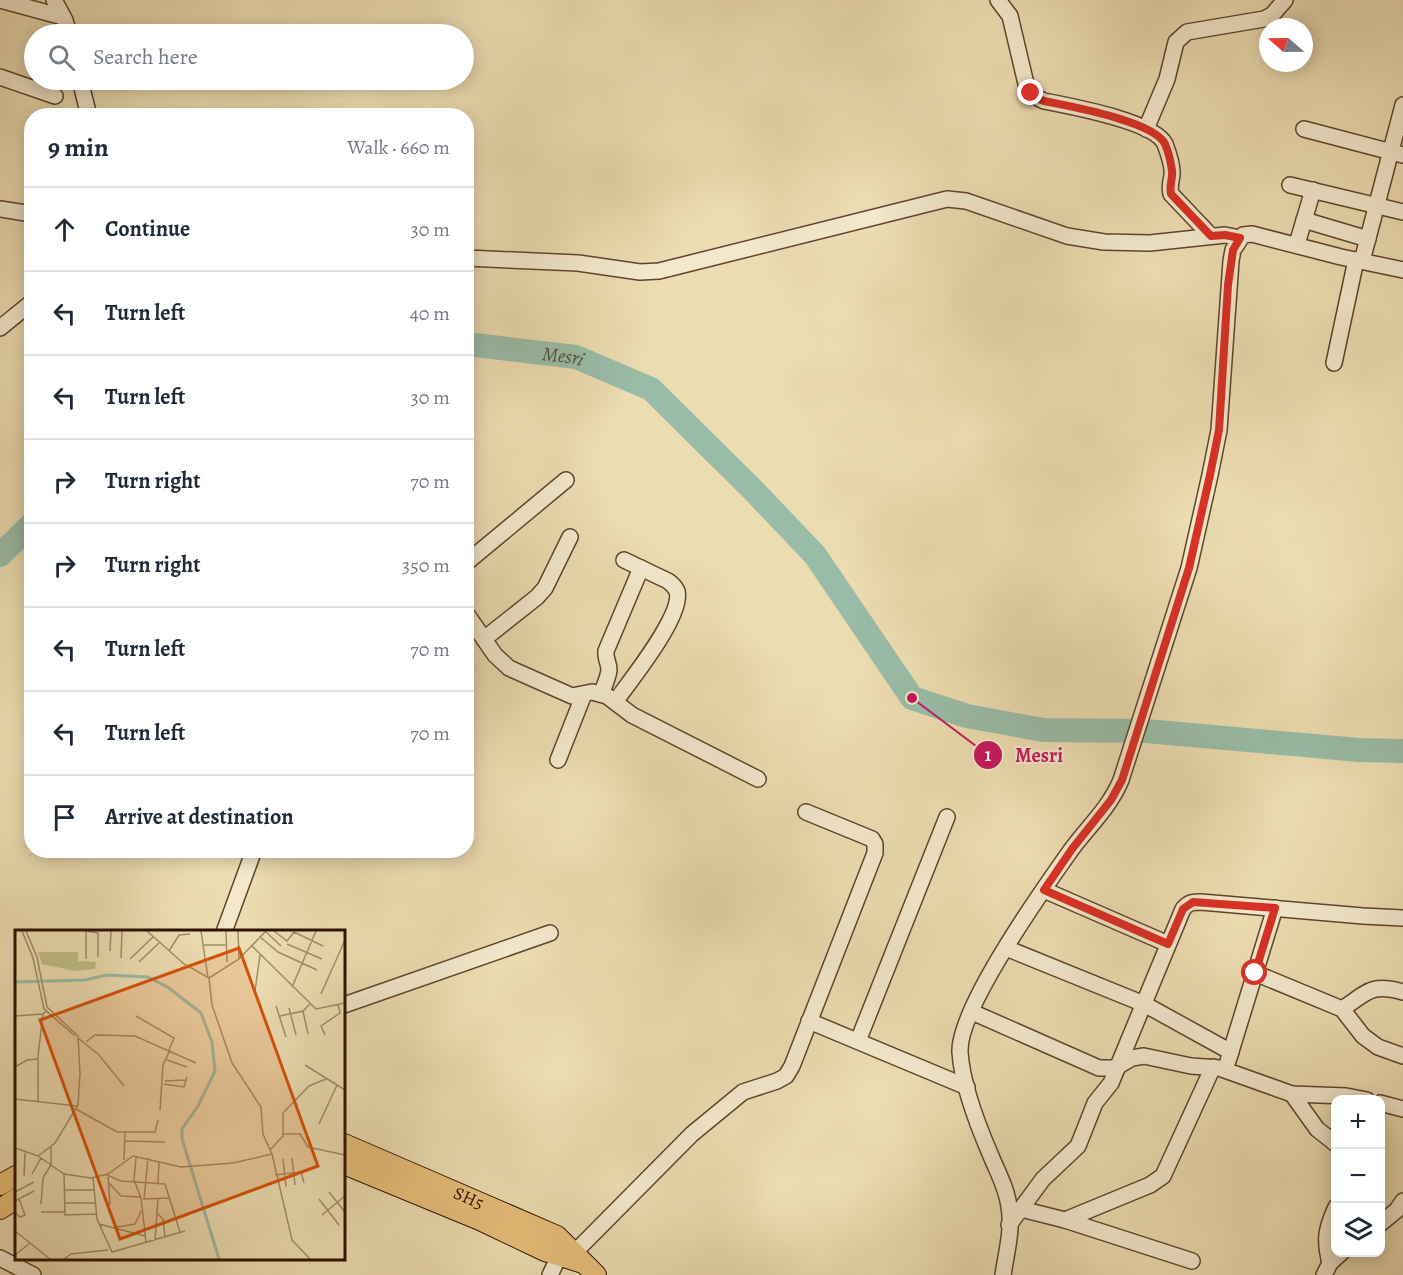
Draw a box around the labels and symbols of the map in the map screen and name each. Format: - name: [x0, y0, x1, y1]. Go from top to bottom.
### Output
- north arrow: [1259, 18, 1313, 72]
- route end: [1017, 79, 1043, 105]
- water label: Mesri: [541, 340, 589, 373]
- callout: Mesri: [973, 736, 1075, 774]
- text: Mesri: [1015, 742, 1063, 769]
- text: 1: [985, 743, 992, 767]
- inset map: [15, 930, 345, 1260]
- route start: [1241, 959, 1267, 985]
- street label: SH5: [450, 1181, 488, 1215]

